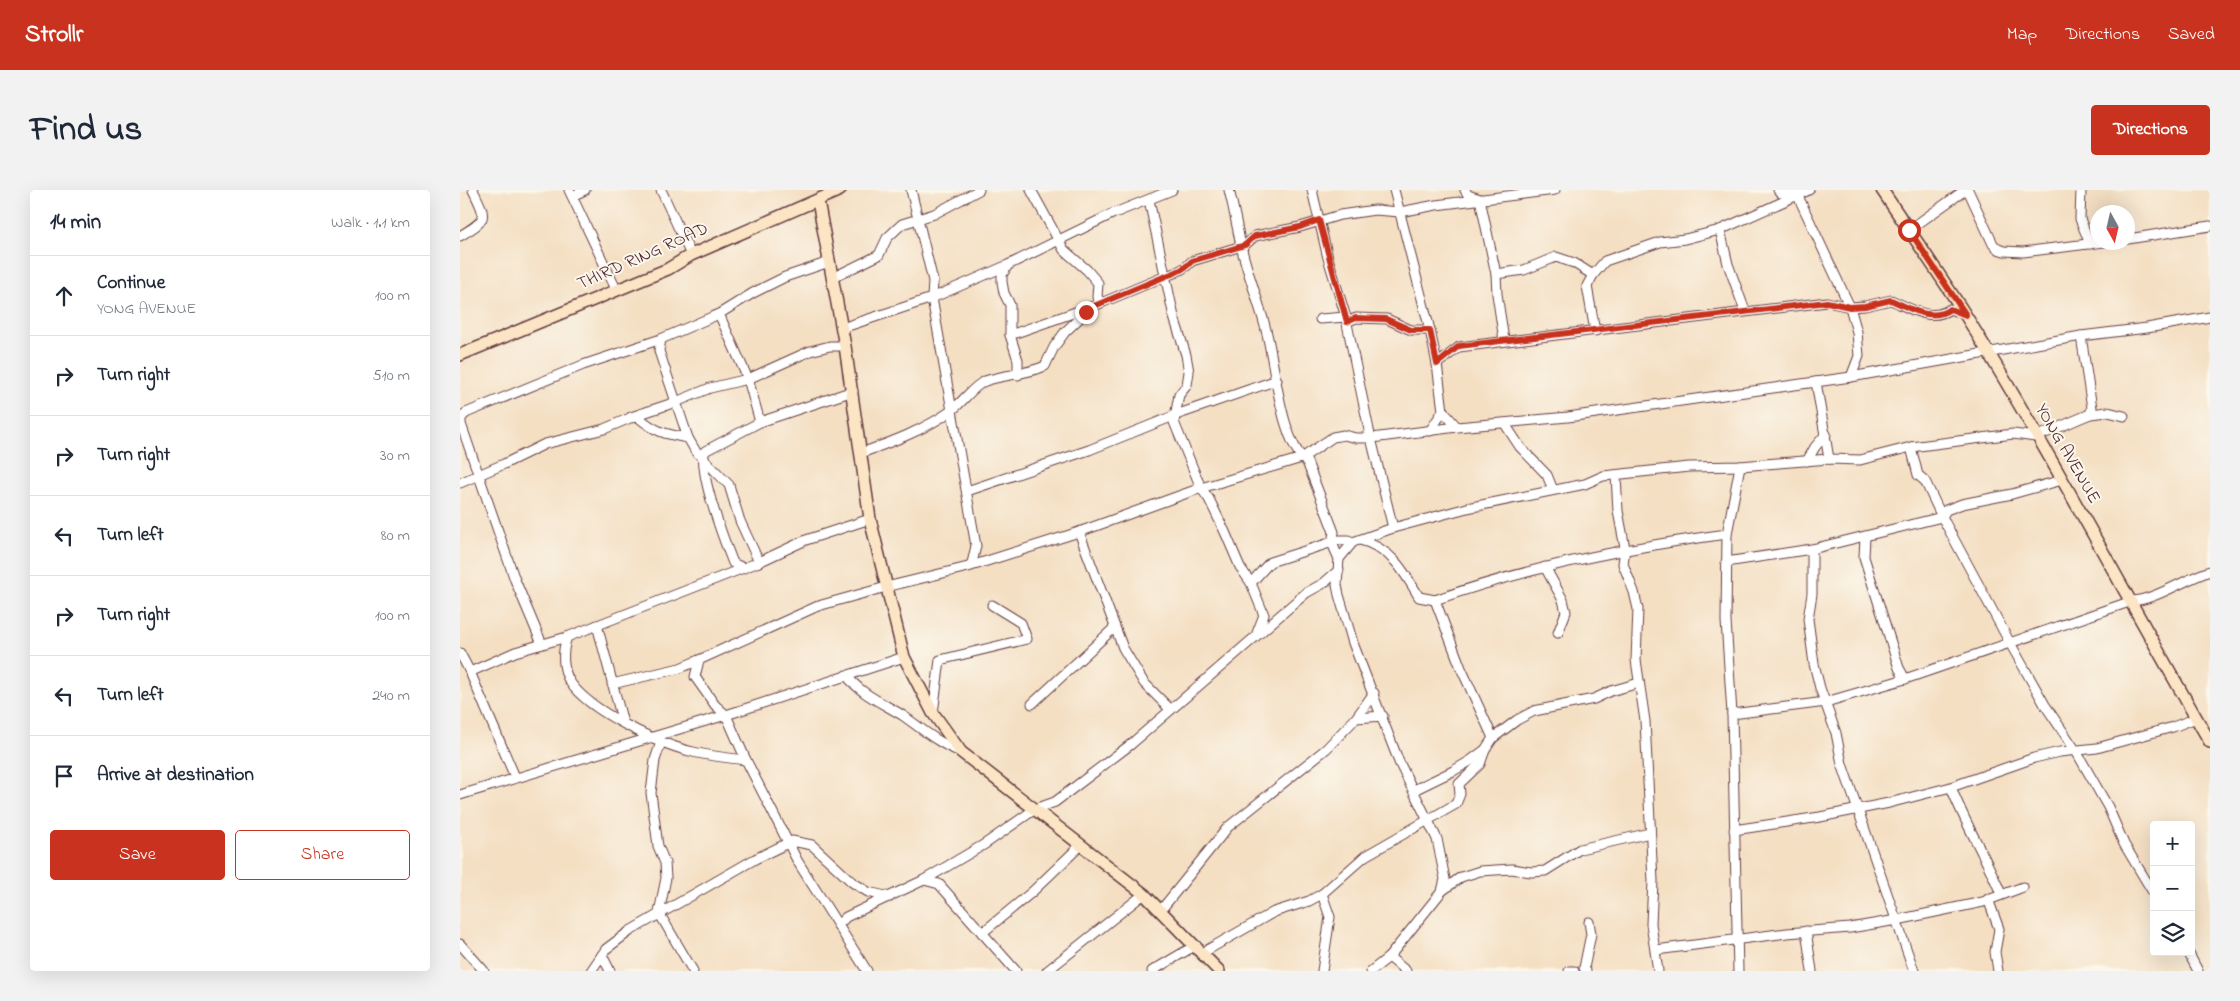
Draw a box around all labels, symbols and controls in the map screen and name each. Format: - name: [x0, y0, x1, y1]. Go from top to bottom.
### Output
- text: Strollr: [25, 18, 83, 53]
- text: Map: [2007, 22, 2037, 48]
- text: Directions: [2065, 22, 2140, 48]
- text: Saved: [2168, 22, 2215, 48]
- text: Find us: [30, 105, 142, 156]
- button: Directions: [2091, 105, 2210, 155]
- north arrow: [2090, 205, 2135, 250]
- text: 14 min: [50, 208, 101, 238]
- text: Walk · 1.1 km: [331, 211, 410, 235]
- street label: THIRD RING ROAD: [573, 216, 713, 298]
- route start: [1898, 219, 1921, 242]
- text: Continue: [97, 270, 165, 297]
- icon: ahead: [50, 282, 78, 310]
- text: 100 m: [375, 284, 410, 308]
- text: YONG AVENUE: [97, 297, 196, 321]
- route end: [1075, 301, 1098, 324]
- icon: right: [50, 362, 78, 390]
- text: Turn right: [97, 362, 170, 389]
- text: 510 m: [372, 364, 410, 388]
- street label: YONG AVENUE: [2028, 399, 2106, 509]
- icon: right: [50, 442, 78, 470]
- text: Turn right: [97, 442, 170, 469]
- text: 30 m: [380, 444, 410, 468]
- icon: left: [50, 522, 78, 550]
- text: Turn left: [97, 522, 164, 549]
- text: 80 m: [381, 524, 410, 548]
- icon: right: [50, 602, 78, 630]
- text: Turn right: [97, 602, 170, 629]
- text: 100 m: [375, 604, 410, 628]
- icon: left: [50, 682, 78, 710]
- text: Turn left: [97, 682, 164, 709]
- text: 240 m: [372, 684, 410, 708]
- icon: arrive: [50, 762, 78, 790]
- text: Arrive at destination: [97, 762, 254, 789]
- map controls: [2150, 821, 2195, 956]
- button: +: [2150, 821, 2195, 866]
- button: Save: [50, 830, 225, 880]
- button: Share: [235, 830, 410, 880]
- button: −: [2150, 866, 2195, 911]
- button: layers: [2150, 911, 2195, 956]

